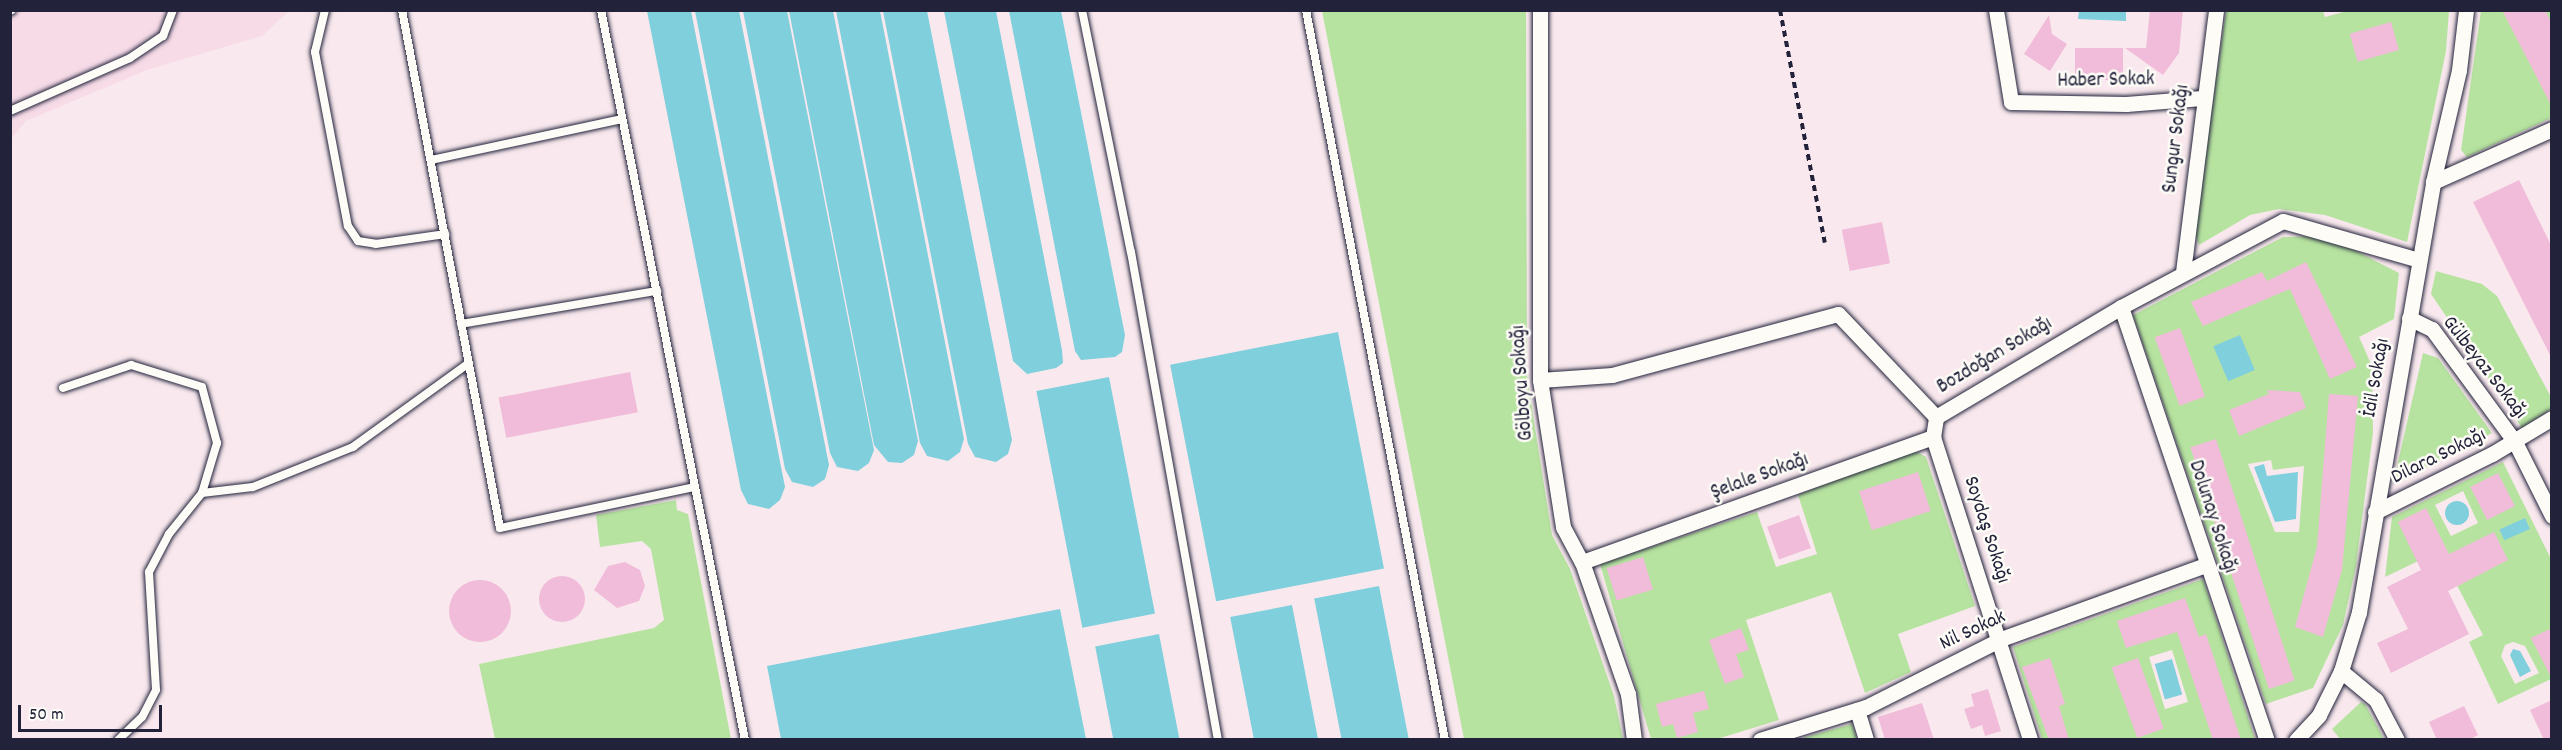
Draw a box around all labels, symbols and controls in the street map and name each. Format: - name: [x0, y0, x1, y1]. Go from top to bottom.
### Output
- street label: Haber Sokak: [2057, 68, 2155, 94]
- street label: Sungur Sokağı: [2158, 83, 2196, 195]
- street label: Gülbeyaz Sokağı: [2436, 311, 2532, 425]
- street label: Bozdoğan Sokağı: [1933, 312, 2057, 400]
- street label: Gölboyu Sokağı: [1506, 324, 1540, 442]
- street label: İdil Sokağı: [2358, 337, 2396, 419]
- street label: Dilara Sokağı: [2388, 423, 2490, 491]
- street label: Şelale Sokağı: [1708, 448, 1812, 506]
- street label: Dolunay Sokağı: [2182, 457, 2242, 577]
- street label: Soydaş Sokağı: [1957, 473, 2015, 587]
- street label: Nil Sokak: [1936, 605, 2010, 657]
- scale bar: [21, 693, 165, 731]
- text: 50 m: [29, 703, 64, 728]

